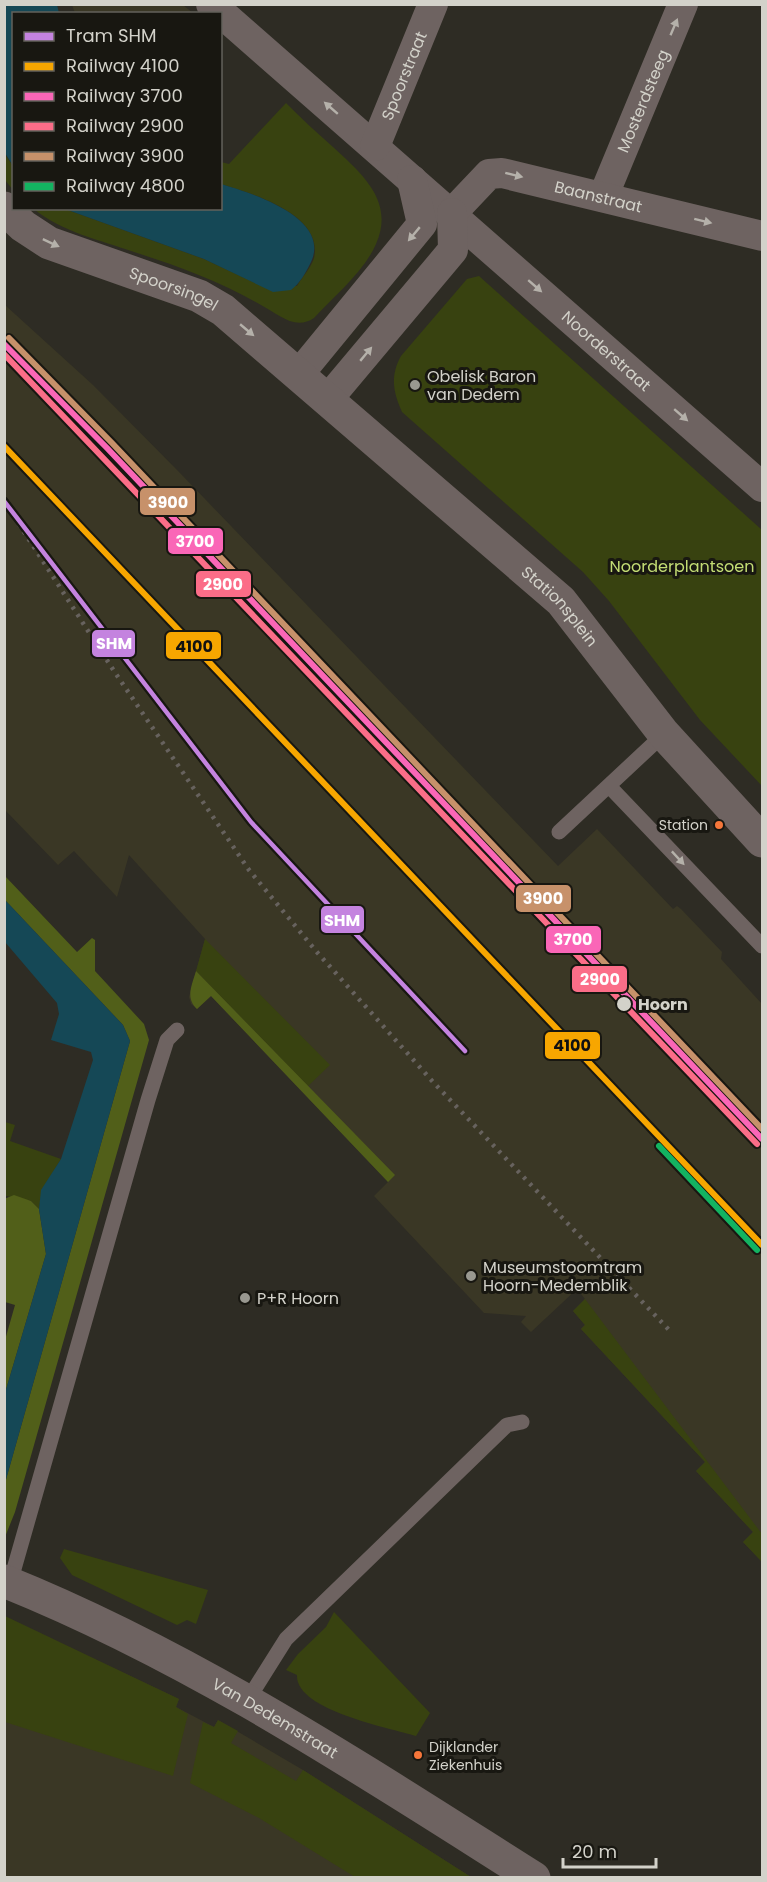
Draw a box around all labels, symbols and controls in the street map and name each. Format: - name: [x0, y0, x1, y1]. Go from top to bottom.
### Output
- legend: [12, 12, 222, 210]
- one-way arrow: [669, 17, 679, 35]
- text: Tram SHM: [66, 23, 157, 48]
- street label: Spoorstraat: [375, 27, 432, 124]
- street label: Mosterdsteeg: [611, 46, 674, 156]
- text: Railway 4100: [66, 53, 180, 78]
- text: Railway 3700: [66, 83, 183, 108]
- one-way arrow: [324, 102, 339, 115]
- text: Railway 2900: [66, 113, 184, 138]
- text: Railway 3900: [66, 143, 184, 168]
- one-way arrow: [504, 171, 523, 181]
- text: Railway 4800: [66, 173, 185, 198]
- street label: Baanstraat: [552, 175, 645, 218]
- one-way arrow: [694, 217, 712, 227]
- one-way arrow: [408, 226, 421, 242]
- one-way arrow: [42, 237, 60, 247]
- street label: Spoorsingel: [126, 261, 223, 316]
- one-way arrow: [527, 279, 542, 292]
- street label: Noorderstraat: [557, 305, 656, 396]
- one-way arrow: [239, 323, 254, 336]
- one-way arrow: [359, 346, 372, 362]
- place label: Obelisk Baron van Dedem: [427, 365, 536, 406]
- marker: Obelisk Baron van Dedem: [408, 378, 422, 392]
- one-way arrow: [674, 408, 689, 422]
- line badge: 3900: [139, 487, 196, 516]
- text: 3900: [148, 491, 188, 514]
- line badge: 3700: [167, 527, 224, 555]
- text: 3700: [175, 530, 215, 553]
- park label: Noorderplantsoen: [610, 555, 754, 578]
- street label: Stationsplein: [516, 560, 604, 651]
- line badge: 2900: [195, 570, 252, 598]
- text: 2900: [203, 573, 243, 596]
- line badge: SHM: [91, 629, 136, 658]
- line badge: 4100: [165, 631, 222, 660]
- text: SHM: [96, 632, 132, 655]
- text: 4100: [175, 635, 213, 658]
- place label: Station: [659, 815, 708, 835]
- marker: Station: [713, 819, 725, 831]
- one-way arrow: [671, 851, 685, 866]
- line badge: 3900: [515, 884, 572, 913]
- text: 3900: [523, 887, 563, 910]
- line badge: SHM: [320, 905, 365, 934]
- text: SHM: [324, 909, 360, 932]
- line badge: 3700: [545, 925, 602, 954]
- text: 3700: [553, 928, 593, 951]
- line badge: 2900: [571, 965, 628, 993]
- text: 2900: [580, 968, 620, 991]
- place label: Hoorn: [638, 993, 688, 1016]
- marker: Hoorn: [615, 995, 633, 1013]
- line badge: 4100: [544, 1031, 601, 1060]
- text: 4100: [553, 1034, 591, 1057]
- place label: Museumstoomtram Hoorn-Medemblik: [483, 1256, 642, 1297]
- marker: Museumstoomtram Hoorn-Medemblik: [464, 1269, 478, 1283]
- place label: P+R Hoorn: [257, 1287, 339, 1310]
- marker: P+R Hoorn: [238, 1291, 252, 1305]
- street label: Van Dedemstraat: [208, 1672, 343, 1764]
- place label: Dijklander Ziekenhuis: [429, 1737, 502, 1775]
- marker: Dijklander Ziekenhuis: [412, 1749, 424, 1761]
- scale bar: [563, 1831, 656, 1869]
- text: 20 m: [572, 1839, 617, 1864]

